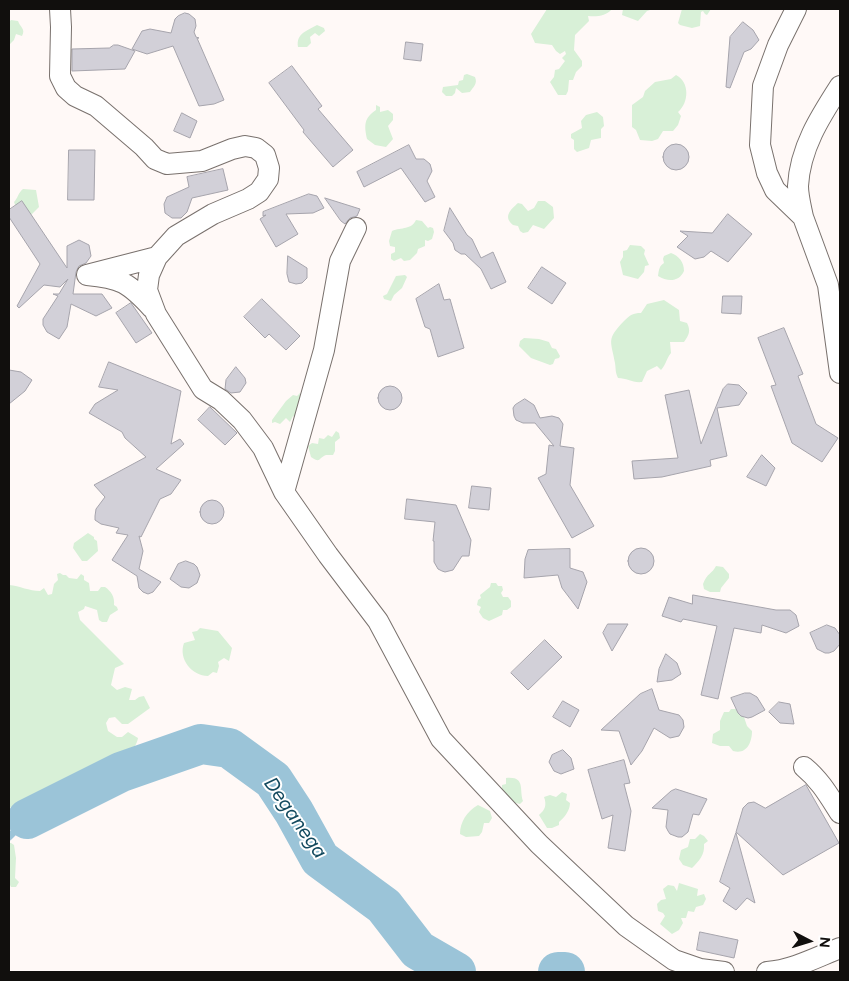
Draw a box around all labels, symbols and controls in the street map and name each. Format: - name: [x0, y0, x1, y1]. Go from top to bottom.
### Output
- water label: Deganega: [258, 773, 332, 863]
- north arrow: [784, 916, 834, 966]
- text: N: [816, 936, 833, 948]

